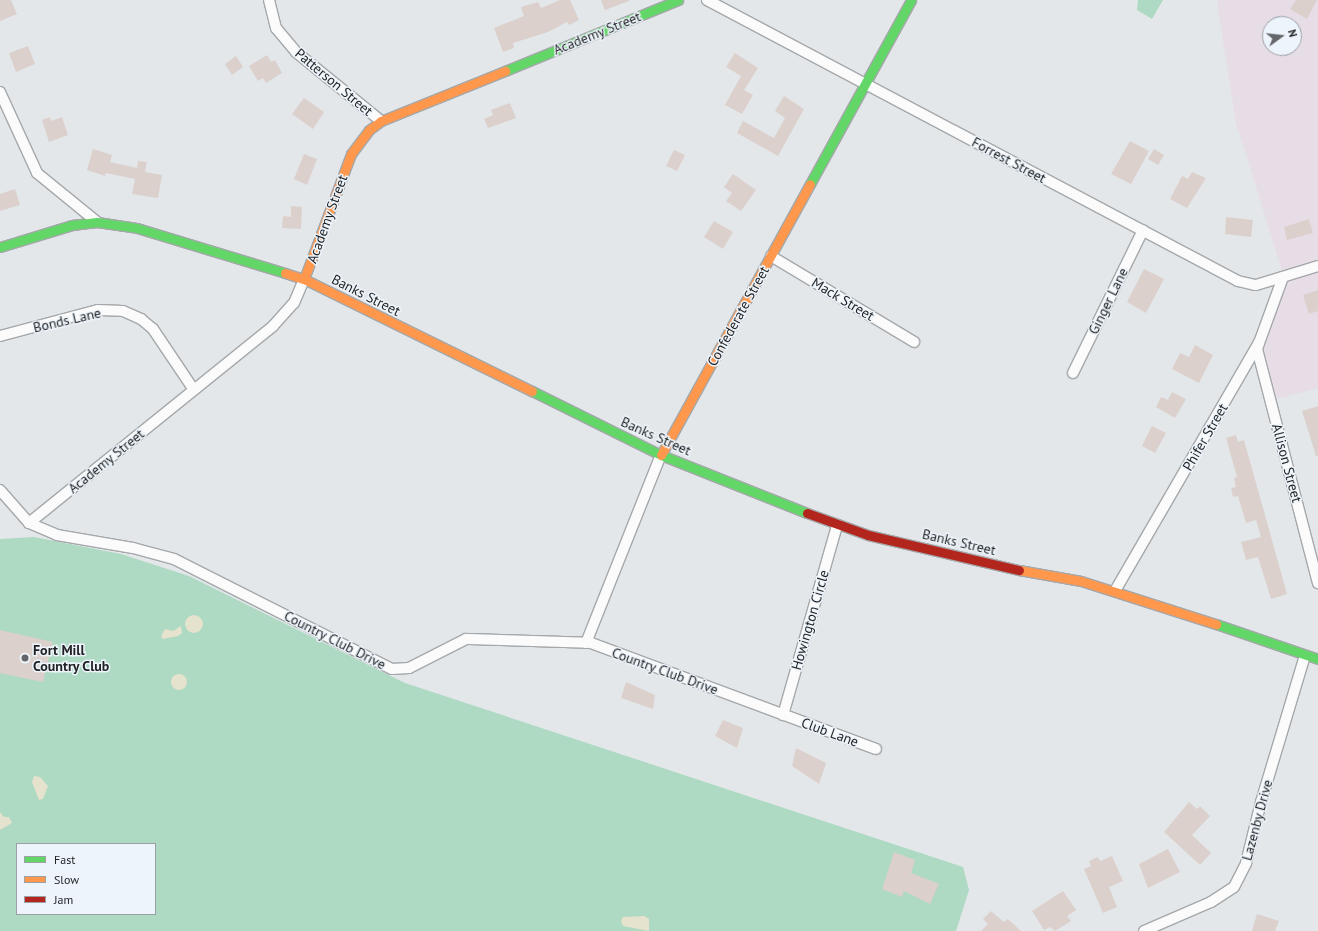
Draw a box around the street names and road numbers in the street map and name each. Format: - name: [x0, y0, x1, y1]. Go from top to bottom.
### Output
- street label: Academy Street: [551, 8, 643, 58]
- street label: Patterson Street: [292, 45, 376, 119]
- street label: Forrest Street: [969, 133, 1049, 187]
- street label: Academy Street: [303, 172, 351, 266]
- street label: Confederate Street: [704, 263, 772, 369]
- street label: Ginger Lane: [1085, 265, 1131, 337]
- street label: Banks Street: [329, 271, 403, 319]
- street label: Mack Street: [808, 274, 878, 324]
- street label: Bonds Lane: [31, 304, 103, 336]
- street label: Phifer Street: [1179, 400, 1231, 474]
- street label: Banks Street: [618, 413, 694, 459]
- street label: Allison Street: [1268, 422, 1306, 504]
- street label: Academy Street: [64, 425, 148, 497]
- street label: Banks Street: [921, 525, 997, 559]
- street label: Howington Circle: [788, 568, 832, 672]
- street label: Country Club Drive: [281, 607, 389, 673]
- street label: Country Club Drive: [609, 644, 721, 698]
- street label: Club Lane: [799, 714, 861, 750]
- street label: Lazenby Drive: [1238, 777, 1276, 863]

